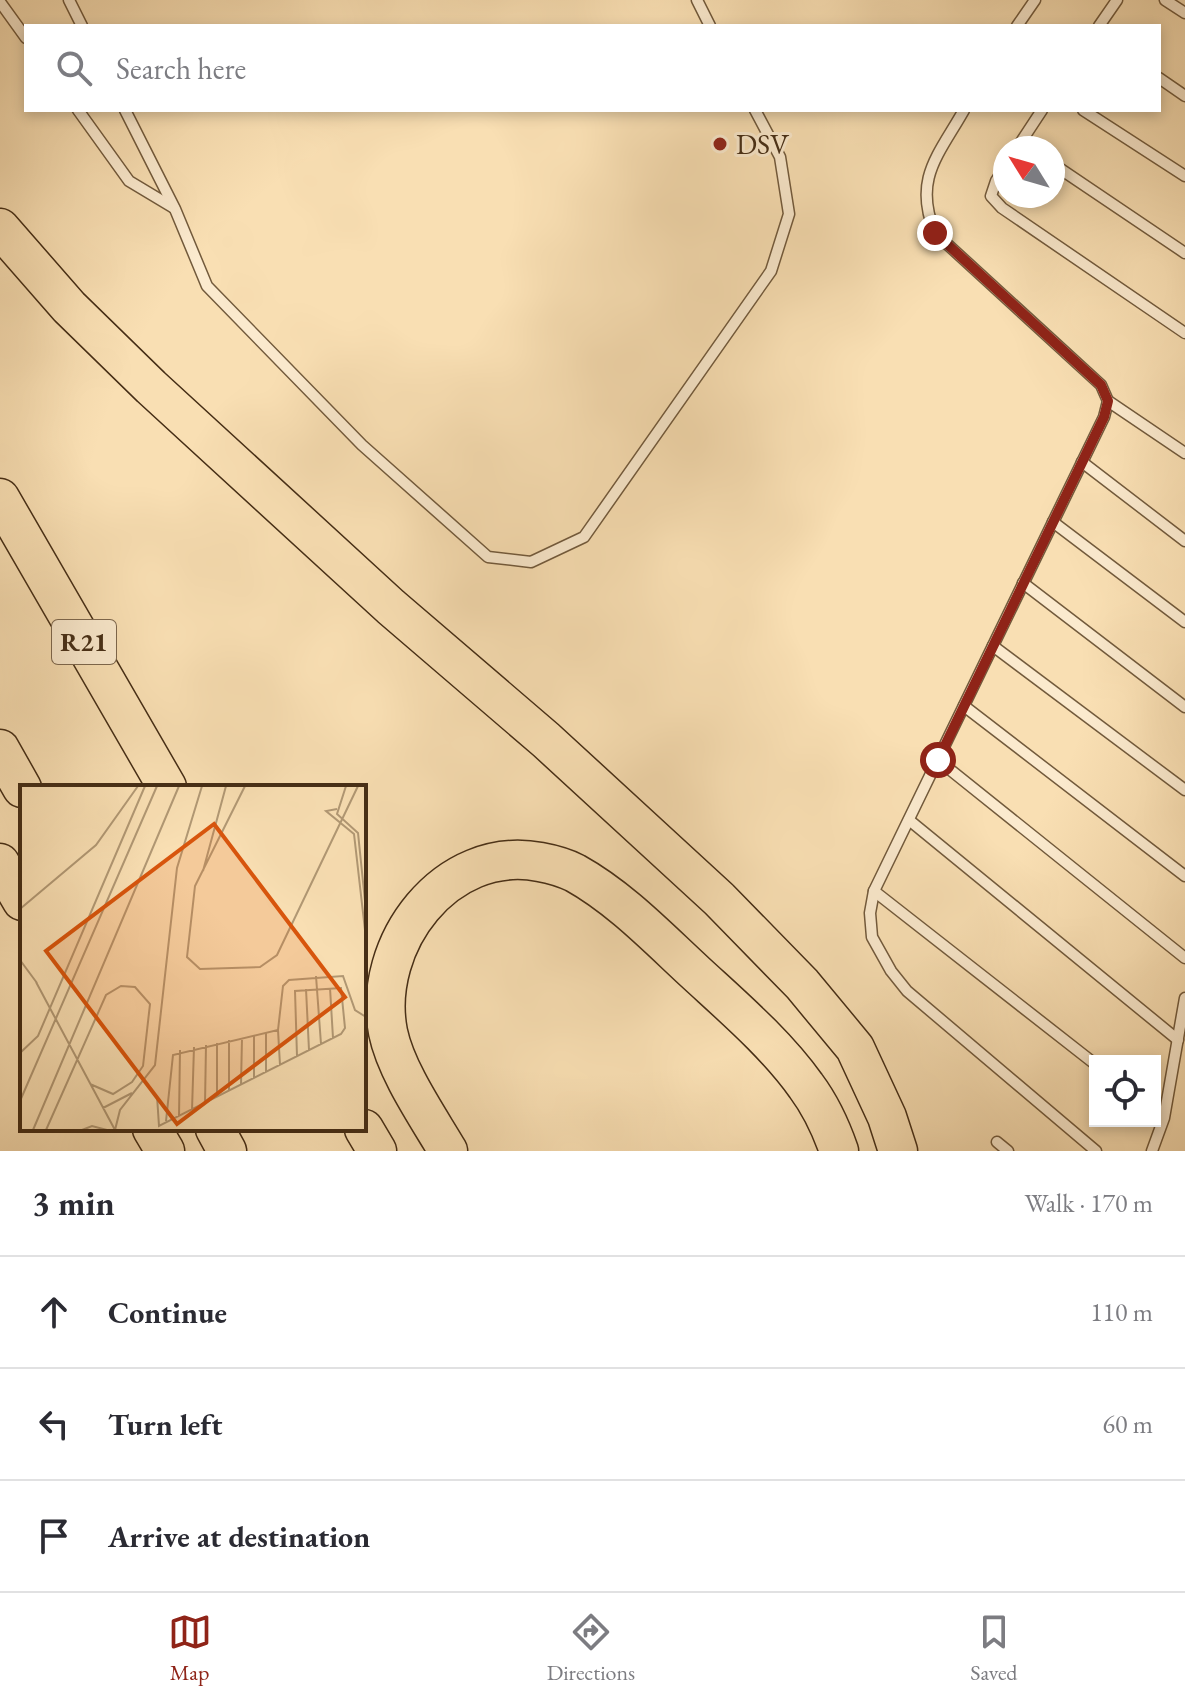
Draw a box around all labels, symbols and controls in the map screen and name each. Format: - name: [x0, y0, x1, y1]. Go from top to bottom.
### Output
- search box: [24, 24, 1161, 112]
- icon: search: [52, 46, 96, 90]
- text: Search here: [116, 49, 246, 88]
- place label: DSV: [736, 126, 789, 162]
- marker: DSV: [711, 135, 729, 153]
- north arrow: [993, 136, 1065, 208]
- route end: [917, 215, 953, 251]
- road number: R21: [52, 620, 116, 664]
- route start: [920, 742, 956, 778]
- inset map: [20, 785, 366, 1131]
- map controls: [1089, 1055, 1161, 1127]
- button: locate: [1089, 1055, 1161, 1127]
- text: 3 min: [32, 1181, 115, 1225]
- text: Walk · 170 m: [1025, 1186, 1153, 1220]
- icon: ahead: [32, 1290, 76, 1334]
- text: Continue: [108, 1293, 227, 1332]
- text: 110 m: [1090, 1295, 1153, 1329]
- icon: left: [32, 1402, 76, 1446]
- text: Turn left: [108, 1405, 222, 1444]
- text: 60 m: [1103, 1407, 1153, 1441]
- icon: arrive: [32, 1514, 76, 1558]
- text: Arrive at destination: [108, 1517, 370, 1556]
- tab: Map: [168, 1610, 212, 1687]
- tab: Directions: [547, 1610, 635, 1687]
- tab: Saved: [970, 1610, 1017, 1687]

